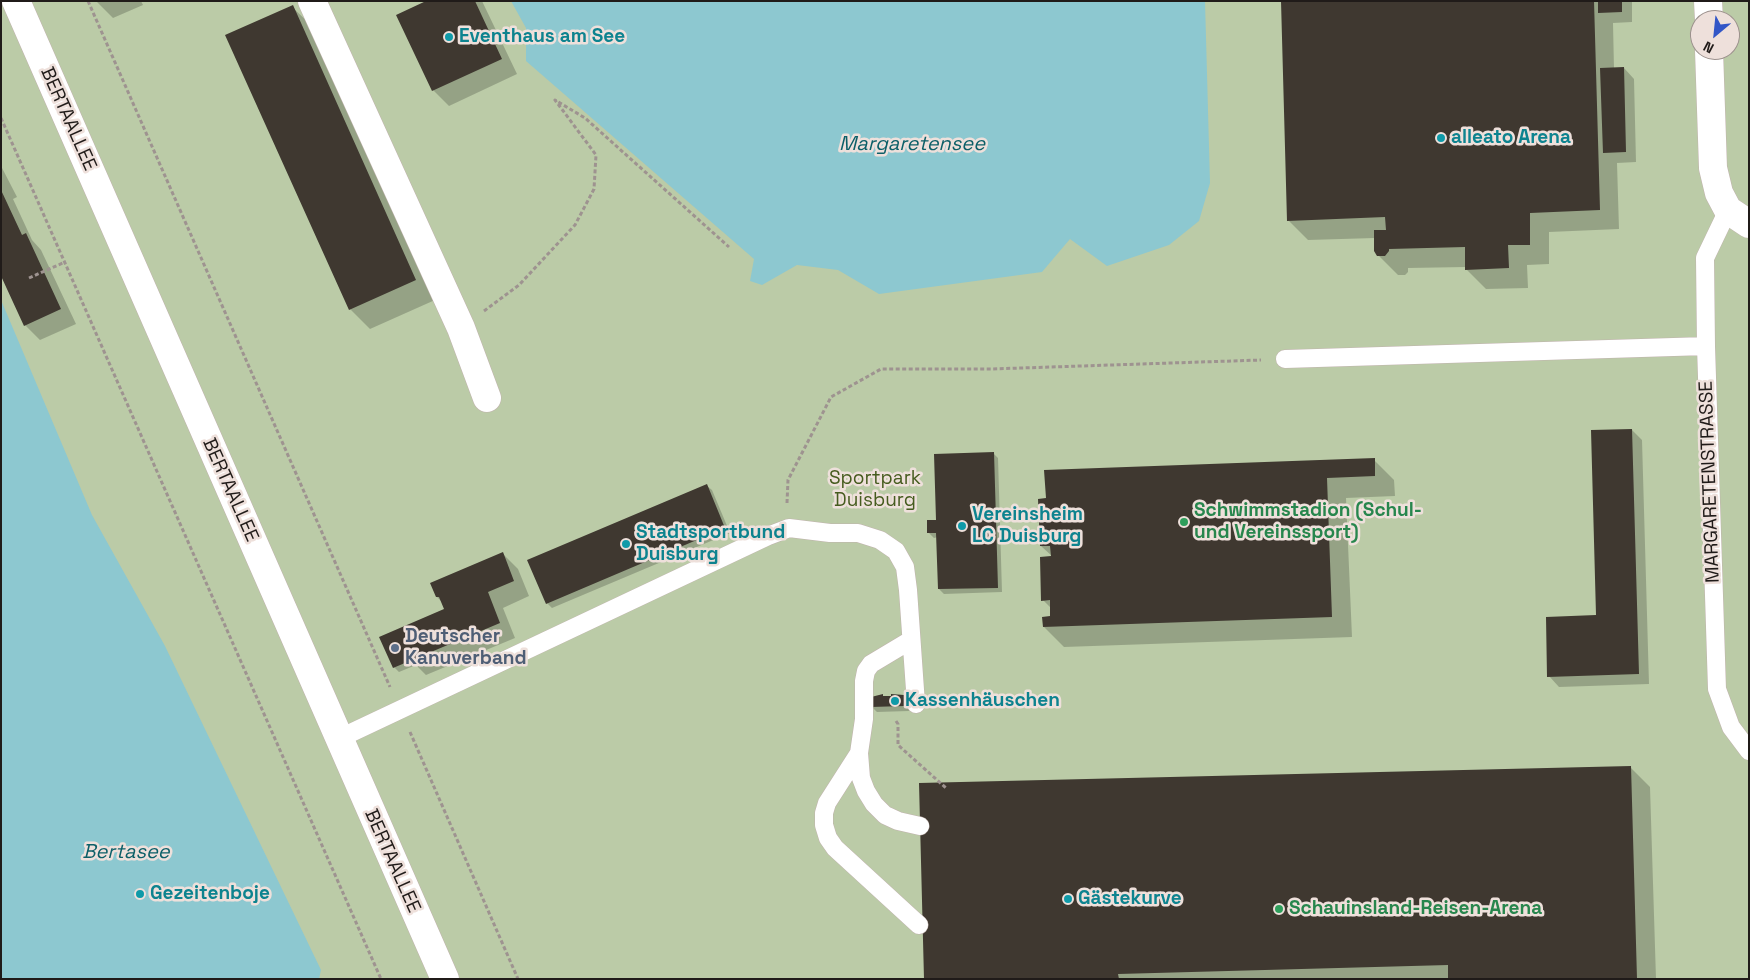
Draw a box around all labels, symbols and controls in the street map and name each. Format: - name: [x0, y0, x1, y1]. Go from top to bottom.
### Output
- north arrow: [1690, 10, 1740, 60]
- place label: Eventhaus am See: [459, 26, 625, 48]
- marker: Eventhaus am See: [443, 31, 455, 43]
- text: N: [1700, 37, 1717, 58]
- street label: BERTAALLEE: [35, 64, 101, 174]
- place label: alleato Arena: [1451, 127, 1571, 149]
- marker: alleato Arena: [1435, 132, 1447, 144]
- water label: Margaretensee: [839, 133, 985, 157]
- street label: MARGARETENSTRASSE: [1695, 381, 1725, 583]
- street label: BERTAALLEE: [197, 435, 263, 545]
- park label: Sportpark Duisburg: [829, 468, 921, 512]
- place label: Schwimmstadion (Schul- und Vereinssport): [1194, 500, 1422, 544]
- place label: Vereinsheim LC Duisburg: [972, 504, 1083, 548]
- marker: Schwimmstadion (Schul- und Vereinssport): [1178, 516, 1190, 528]
- marker: Vereinsheim LC Duisburg: [956, 520, 968, 532]
- place label: Stadtsportbund Duisburg: [636, 522, 785, 566]
- marker: Stadtsportbund Duisburg: [620, 538, 632, 550]
- place label: Deutscher Kanuverband: [405, 626, 527, 670]
- marker: Deutscher Kanuverband: [389, 642, 401, 654]
- place label: Kassenhäuschen: [905, 690, 1060, 712]
- marker: Kassenhäuschen: [889, 695, 901, 707]
- street label: BERTAALLEE: [359, 806, 425, 916]
- water label: Bertasee: [82, 841, 170, 865]
- place label: Gezeitenboje: [150, 883, 270, 905]
- marker: Gezeitenboje: [134, 888, 146, 900]
- place label: Gästekurve: [1078, 888, 1182, 910]
- marker: Gästekurve: [1062, 893, 1074, 905]
- place label: Schauinsland-Reisen-Arena: [1289, 898, 1542, 920]
- marker: Schauinsland-Reisen-Arena: [1273, 903, 1285, 915]

